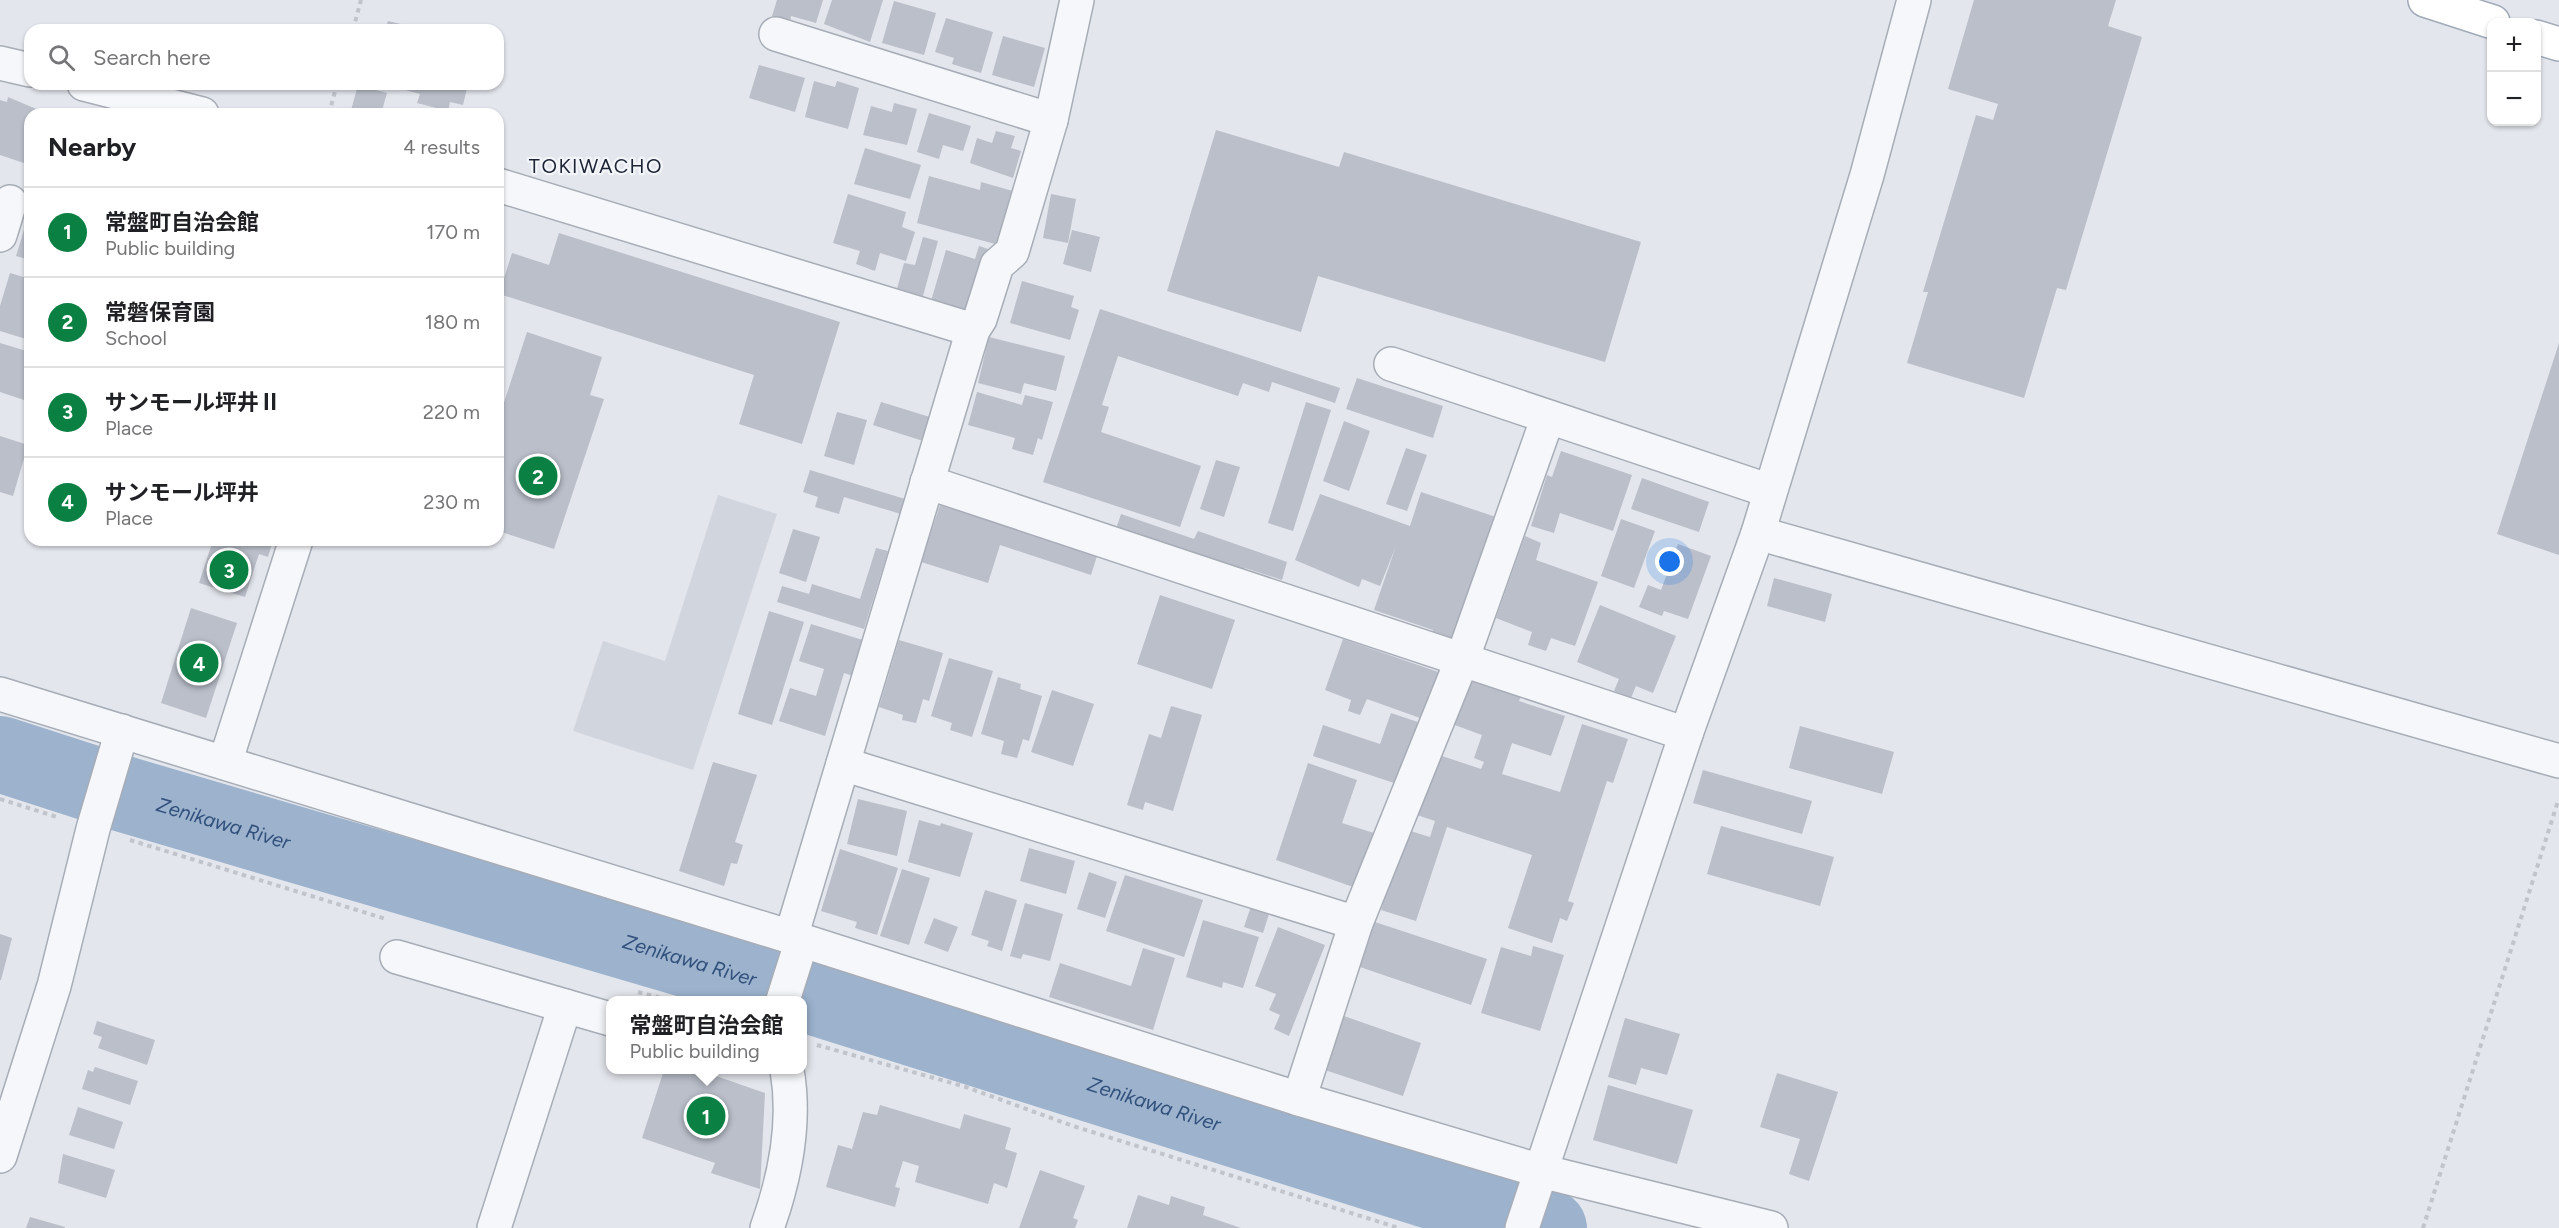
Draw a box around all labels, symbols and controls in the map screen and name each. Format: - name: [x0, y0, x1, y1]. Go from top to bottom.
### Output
- map controls: [2487, 18, 2541, 126]
- button: +: [2487, 18, 2541, 72]
- search box: [24, 24, 504, 90]
- icon: search: [45, 41, 78, 74]
- text: Search here: [93, 44, 211, 71]
- button: −: [2487, 72, 2541, 126]
- text: Nearby: [48, 131, 136, 163]
- text: 4 results: [403, 135, 480, 159]
- district label: TOKIWACHO: [529, 154, 663, 178]
- text: 常盤町自治会館: [105, 209, 259, 236]
- text: 1: [63, 220, 72, 244]
- text: 170 m: [426, 220, 480, 244]
- text: Public building: [105, 236, 235, 260]
- text: 常磐保育園: [105, 299, 215, 326]
- text: 2: [62, 310, 73, 334]
- text: 180 m: [425, 310, 480, 334]
- text: School: [105, 326, 167, 350]
- text: サンモール坪井Ⅱ: [105, 389, 281, 416]
- text: 3: [62, 400, 73, 424]
- text: 220 m: [423, 400, 480, 424]
- text: Place: [105, 416, 153, 440]
- pin: 2: [518, 454, 558, 498]
- text: サンモール坪井: [105, 479, 259, 506]
- text: 4: [61, 490, 74, 514]
- text: 230 m: [423, 490, 480, 514]
- text: Place: [105, 506, 153, 530]
- your location: [1655, 547, 1684, 576]
- pin: 3: [210, 548, 248, 592]
- pin: 4: [180, 640, 218, 686]
- water label: Zenikawa River: [154, 792, 294, 855]
- water label: Zenikawa River: [620, 929, 761, 992]
- popup: [606, 996, 807, 1074]
- text: 常盤町自治会館: [629, 1012, 784, 1039]
- text: Public building: [629, 1039, 760, 1063]
- water label: Zenikawa River: [1085, 1072, 1225, 1136]
- pin: 1: [686, 1094, 726, 1138]

